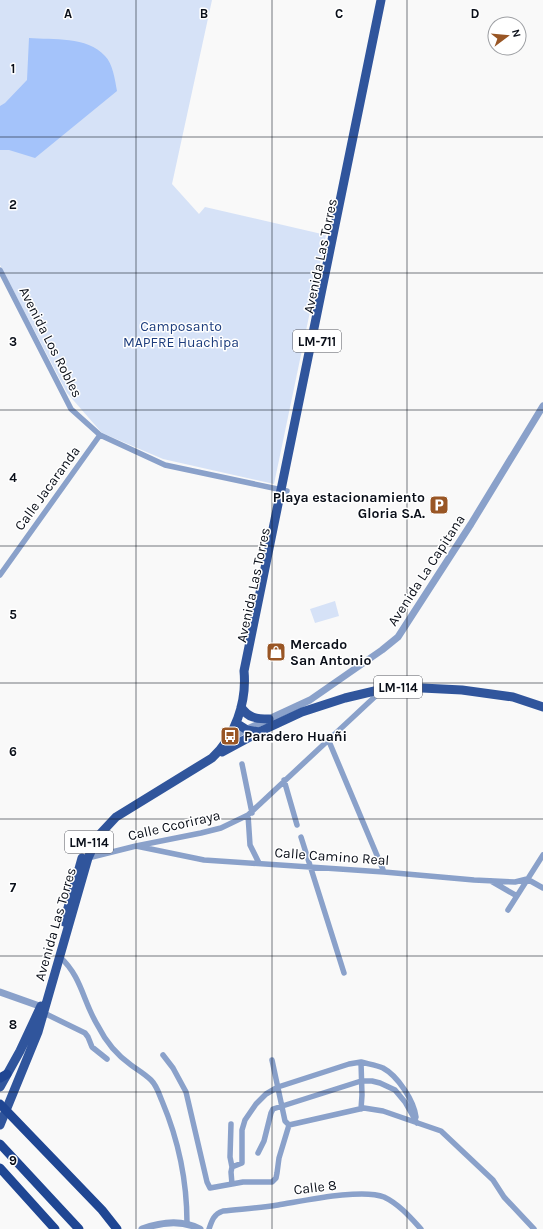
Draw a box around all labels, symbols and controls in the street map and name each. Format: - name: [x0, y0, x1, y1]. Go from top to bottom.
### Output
- text: A: [64, 6, 72, 21]
- text: B: [200, 6, 208, 21]
- text: C: [335, 6, 343, 21]
- text: D: [471, 6, 480, 21]
- north arrow: [487, 16, 527, 56]
- text: N: [509, 28, 523, 39]
- text: 1: [11, 61, 15, 76]
- text: 2: [9, 197, 17, 212]
- street label: Avenida Las Torres: [300, 197, 341, 315]
- street label: Avenida Los Robles: [15, 284, 86, 400]
- park label: Camposanto MAPFRE Huachipa: [123, 318, 239, 351]
- road number: LM-711: [293, 330, 341, 352]
- text: 3: [9, 334, 17, 349]
- street label: Calle Jacaranda: [11, 443, 84, 534]
- text: 4: [9, 470, 17, 485]
- place label: Playa estacionamiento Gloria S.A.: [273, 489, 425, 522]
- parking icon: Playa estacionamiento Gloria S.A.: [428, 494, 450, 516]
- street label: Avenida La Capitana: [384, 511, 469, 629]
- street label: Avenida Las Torres: [233, 526, 274, 644]
- text: 5: [9, 607, 17, 622]
- place label: Mercado San Antonio: [290, 636, 372, 669]
- shop icon: Mercado San Antonio: [265, 641, 287, 663]
- road number: LM-114: [374, 676, 422, 698]
- bus stop icon: Paradero Huañi: [219, 725, 241, 747]
- place label: Paradero Huañi: [244, 728, 347, 745]
- text: 6: [9, 744, 17, 759]
- street label: Calle Ccoriraya: [126, 807, 222, 844]
- road number: LM-114: [65, 831, 113, 853]
- street label: Calle Camino Real: [274, 844, 390, 869]
- street label: Avenida Las Torres: [31, 866, 80, 983]
- text: 7: [10, 880, 17, 895]
- text: 8: [9, 1017, 17, 1032]
- text: 9: [9, 1153, 17, 1168]
- street label: Calle 8: [293, 1176, 338, 1199]

